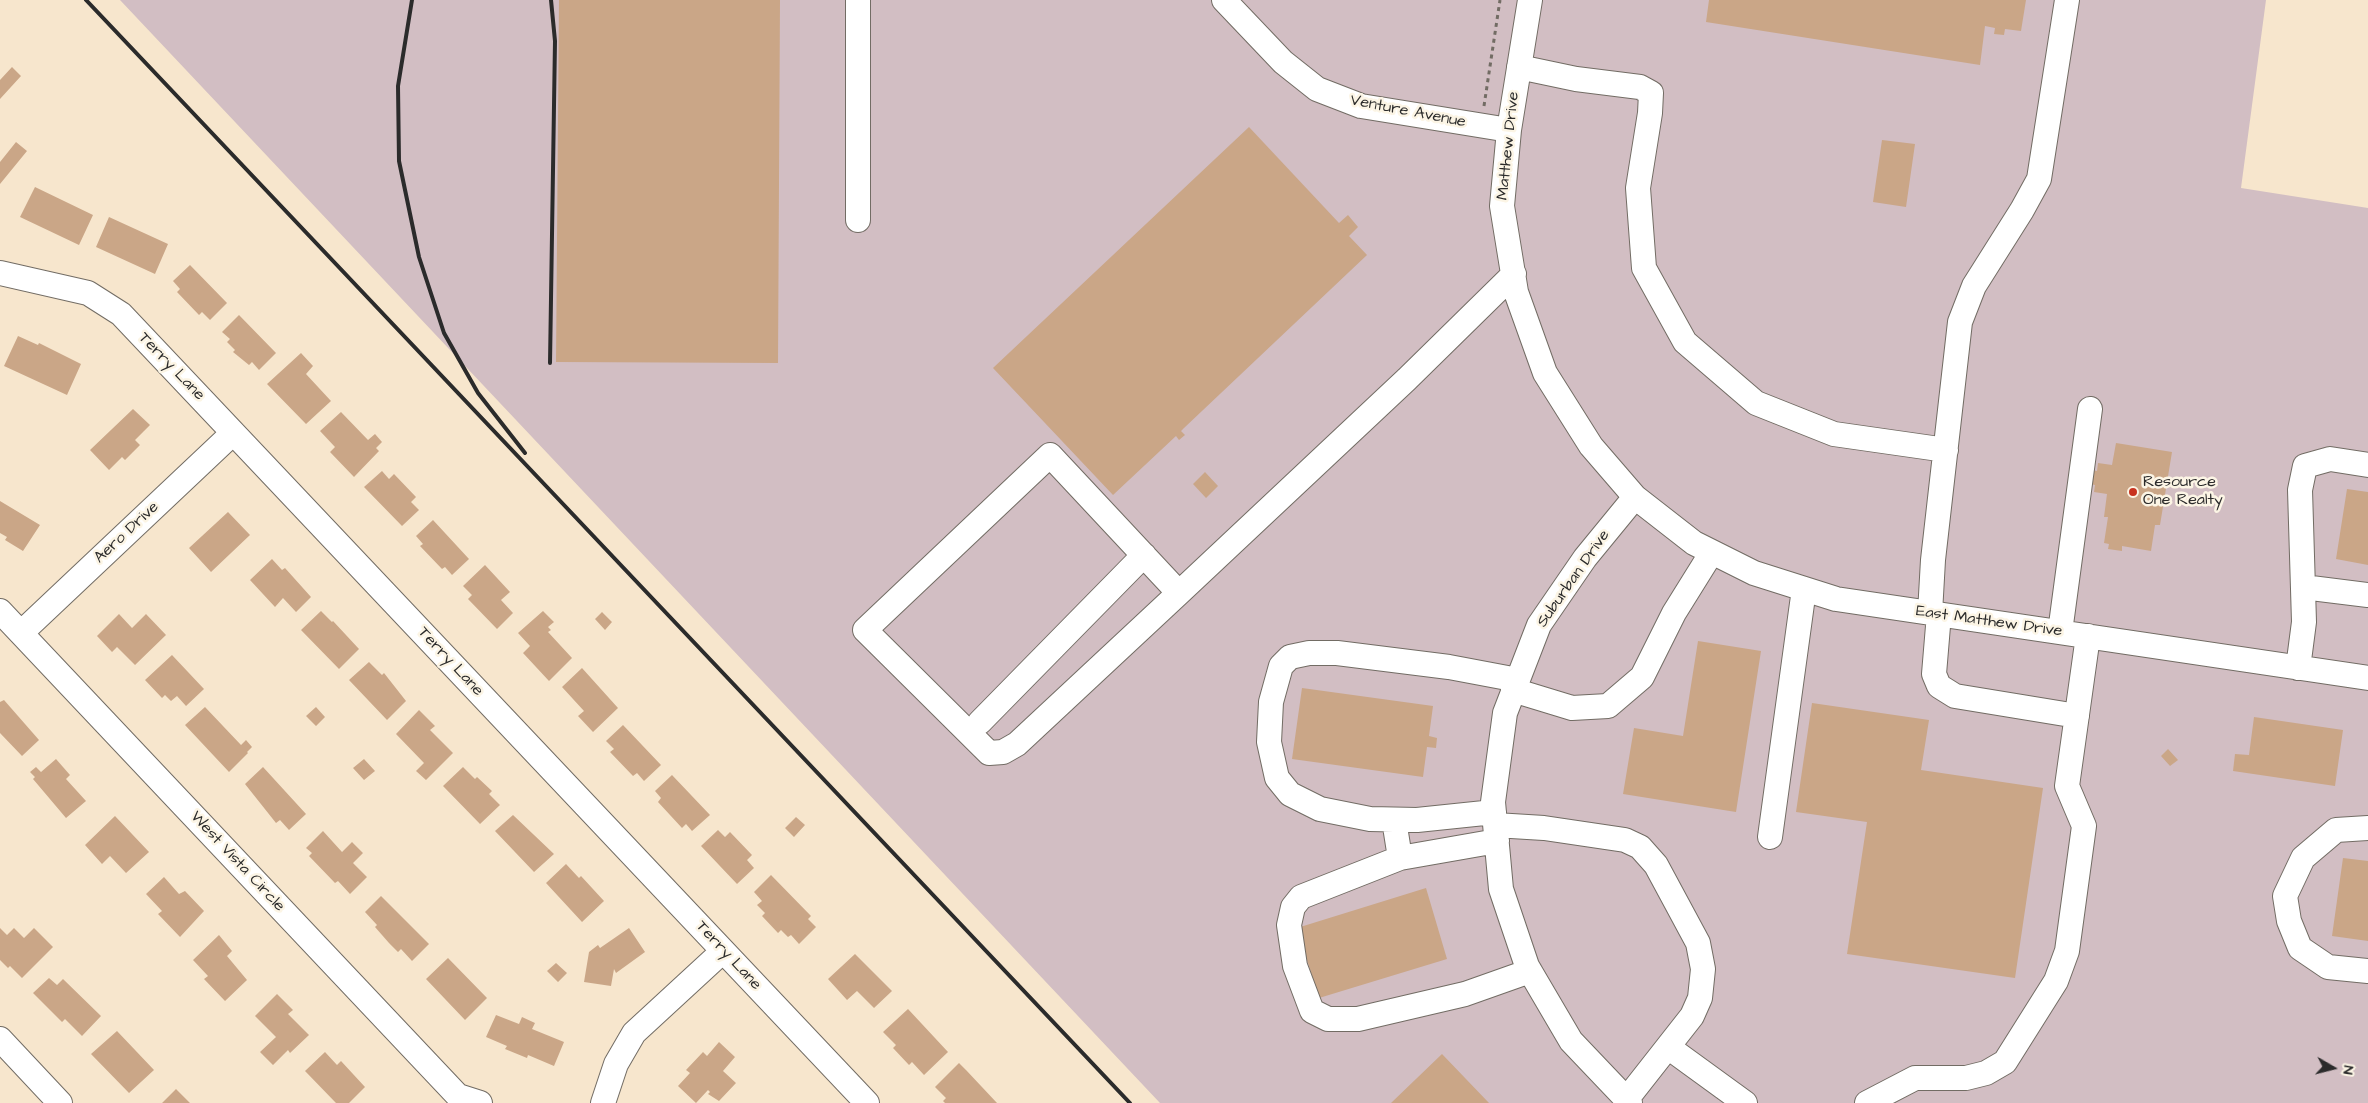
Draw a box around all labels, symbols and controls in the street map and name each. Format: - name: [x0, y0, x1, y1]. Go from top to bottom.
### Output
- street label: Venture Avenue: [1349, 91, 1467, 133]
- street label: Matthew Drive: [1494, 91, 1524, 201]
- street label: Terry Lane: [134, 329, 208, 405]
- place label: Resource One Realty: [2143, 473, 2223, 511]
- marker: Resource One Realty: [2127, 486, 2139, 498]
- street label: Aero Drive: [91, 498, 163, 568]
- street label: Suburban Drive: [1533, 527, 1615, 631]
- street label: East Matthew Drive: [1915, 602, 2063, 642]
- street label: Terry Lane: [413, 624, 487, 700]
- street label: West Vista Circle: [186, 808, 288, 916]
- street label: Terry Lane: [691, 918, 765, 994]
- north arrow: [2308, 1043, 2358, 1093]
- text: N: [2337, 1064, 2358, 1076]

